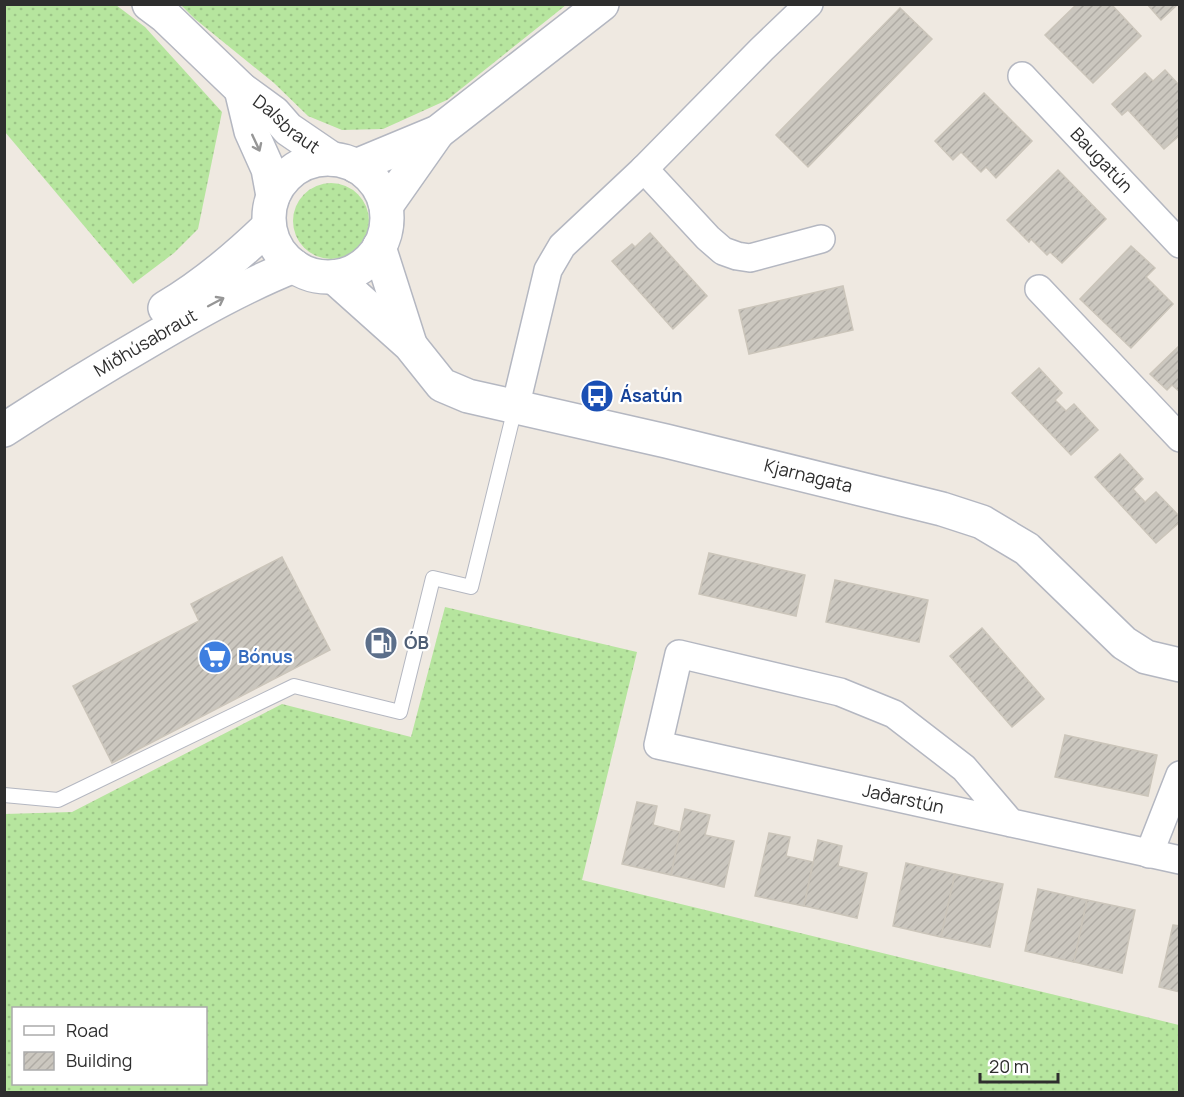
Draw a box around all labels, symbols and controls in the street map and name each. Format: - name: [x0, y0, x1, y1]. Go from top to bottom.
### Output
- street label: Dalsbraut: [249, 89, 325, 158]
- street label: Baugatún: [1066, 122, 1139, 198]
- one-way arrow: [251, 133, 263, 151]
- one-way arrow: [207, 296, 225, 307]
- street label: Miðhúsabraut: [89, 303, 201, 382]
- bus stop icon: Ásatún: [579, 378, 615, 414]
- place label: Ásatún: [620, 383, 683, 407]
- street label: Kjarnagata: [762, 453, 855, 498]
- fuel station icon: ÓB: [363, 625, 399, 661]
- place label: ÓB: [404, 630, 429, 654]
- supermarket icon: Bónus: [197, 639, 233, 675]
- place label: Bónus: [238, 644, 293, 668]
- street label: Jaðarstún: [860, 777, 947, 819]
- legend: [12, 1007, 207, 1085]
- text: Road: [66, 1018, 109, 1042]
- scale bar: [980, 1046, 1058, 1084]
- text: Building: [66, 1048, 132, 1072]
- text: 20 m: [989, 1054, 1029, 1078]

